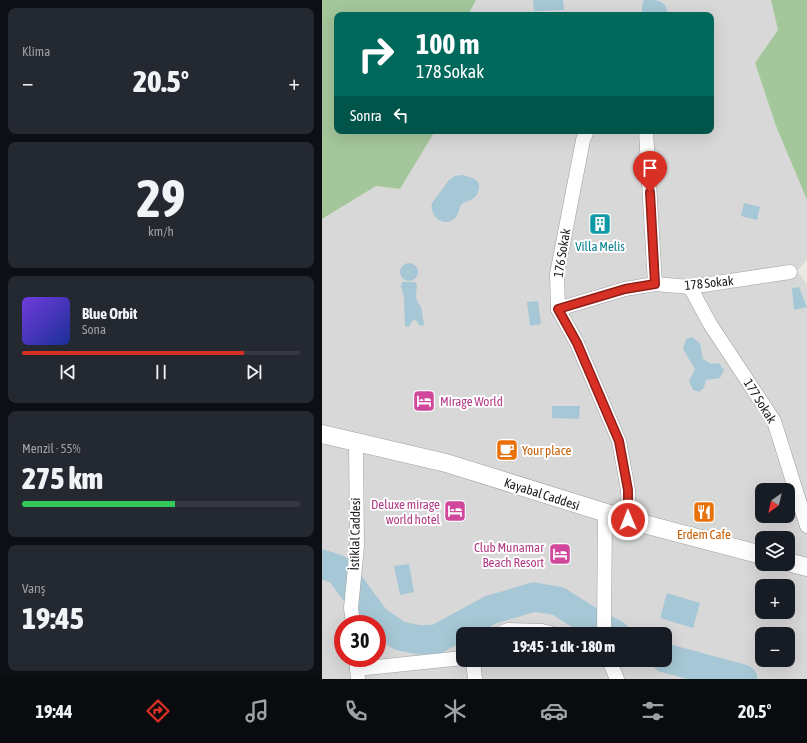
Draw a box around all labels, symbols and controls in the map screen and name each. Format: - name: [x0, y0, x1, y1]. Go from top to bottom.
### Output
- icon: right: [350, 28, 402, 80]
- text: 100 m: [416, 28, 479, 60]
- text: Klima: [22, 44, 50, 59]
- text: 178 Sokak: [416, 61, 484, 82]
- text: 20.5°: [133, 64, 189, 98]
- text: −: [22, 69, 33, 95]
- text: +: [289, 69, 300, 95]
- icon: left: [390, 104, 412, 126]
- text: Sonra: [350, 107, 382, 124]
- pin: [633, 151, 667, 192]
- icon: arrive: [639, 157, 661, 179]
- text: 29: [137, 168, 185, 228]
- building icon: Villa Melis: [587, 211, 613, 237]
- text: km/h: [148, 224, 174, 239]
- street label: 176 Sokak: [551, 227, 573, 278]
- place label: Villa Melis: [575, 239, 625, 254]
- street label: 178 Sokak: [684, 273, 735, 293]
- text: Blue Orbit: [82, 305, 137, 322]
- text: Sona: [82, 322, 106, 337]
- icon: previous: [57, 361, 79, 383]
- icon: pause: [150, 361, 172, 383]
- icon: next: [243, 361, 265, 383]
- street label: 177 Sokak: [741, 376, 780, 426]
- hotel icon: Mirage World: [411, 388, 437, 414]
- place label: Mirage World: [440, 394, 503, 409]
- cafe icon: Your place: [494, 437, 520, 463]
- text: Menzil · 55%: [22, 441, 81, 456]
- place label: Your place: [522, 443, 571, 458]
- text: 275 km: [22, 461, 103, 495]
- street label: Kayabal Caddesi: [502, 475, 582, 513]
- north arrow: [755, 483, 795, 523]
- map controls: [755, 483, 795, 667]
- street label: İstiklal Caddesi: [347, 497, 363, 571]
- place label: Deluxe mirage world hotel: [371, 497, 441, 527]
- hotel icon: Deluxe mirage world hotel: [442, 498, 468, 524]
- position arrow: [607, 499, 649, 541]
- restaurant icon: Erdem Cafe: [691, 499, 717, 525]
- place label: Erdem Cafe: [677, 527, 731, 542]
- button: layers: [755, 531, 795, 571]
- place label: Club Munamar Beach Resort: [474, 540, 544, 570]
- hotel icon: Club Munamar Beach Resort: [547, 541, 573, 567]
- button: +: [755, 579, 795, 619]
- text: Varış: [22, 581, 45, 596]
- text: 19:45: [22, 601, 84, 635]
- speed limit sign: 30: [334, 615, 386, 667]
- button: −: [755, 627, 795, 667]
- text: 19:45 · 1 dk · 180 m: [513, 638, 615, 655]
- icon: directions: [144, 697, 172, 725]
- icon: music: [243, 697, 271, 725]
- icon: phone: [342, 697, 370, 725]
- icon: climate: [441, 697, 469, 725]
- icon: car: [540, 697, 568, 725]
- icon: filters: [639, 697, 667, 725]
- text: 19:44: [36, 701, 73, 722]
- text: 20.5°: [738, 701, 771, 722]

